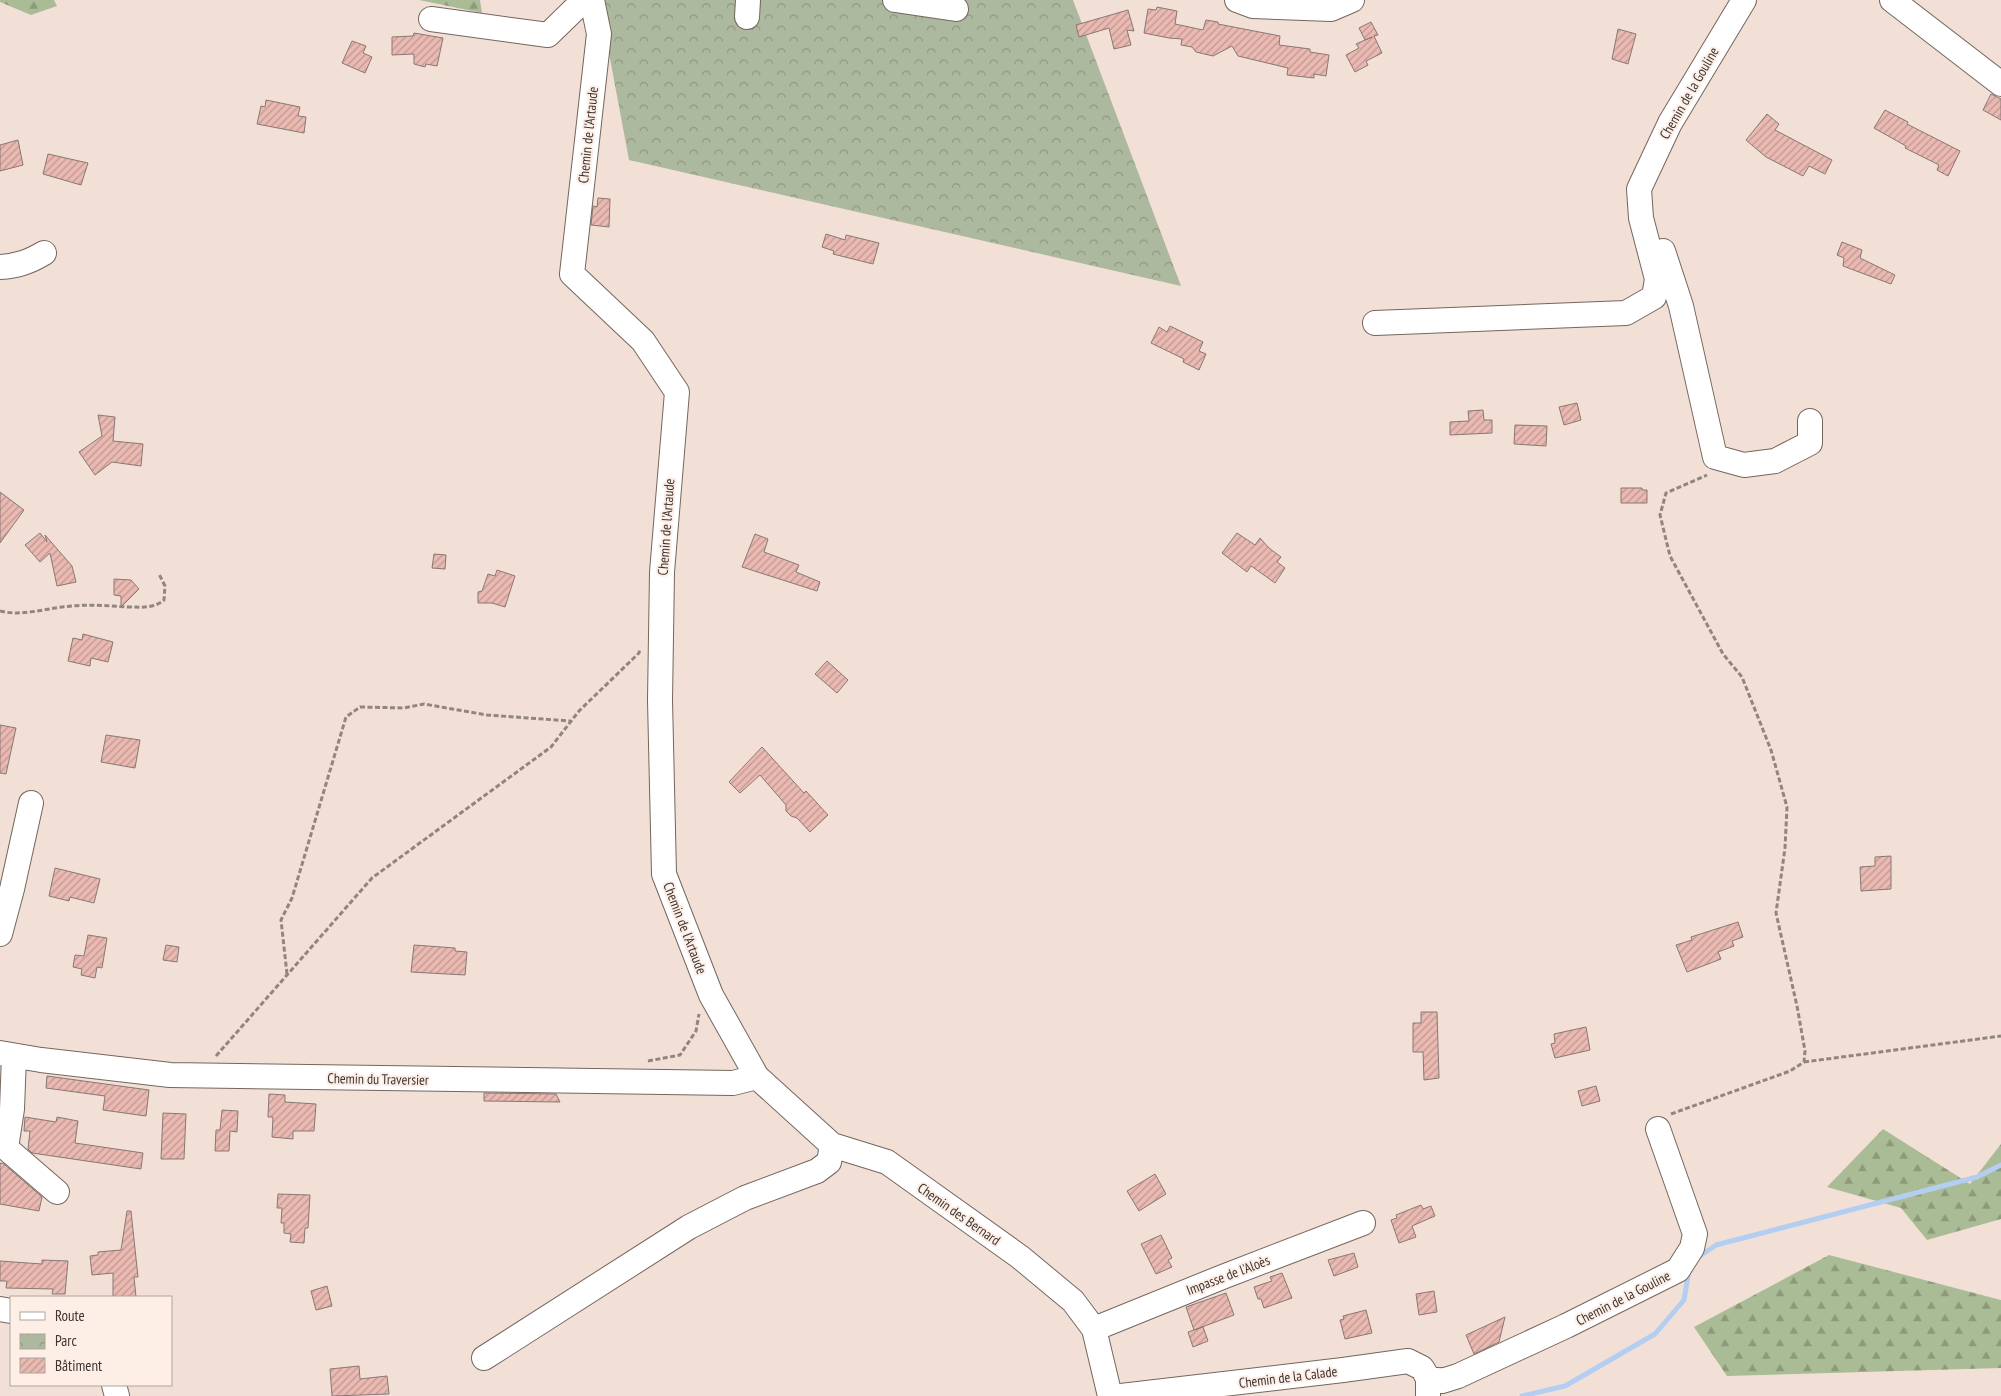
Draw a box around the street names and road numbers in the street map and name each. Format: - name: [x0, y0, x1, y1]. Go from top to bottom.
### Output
- street label: Chemin de la Gouline: [1655, 43, 1723, 142]
- street label: Chemin de l'Artaude: [574, 86, 602, 184]
- street label: Chemin de l'Artaude: [654, 478, 678, 576]
- street label: Chemin de l'Artaude: [659, 879, 711, 977]
- street label: Chemin du Traversier: [327, 1069, 429, 1089]
- street label: Chemin des Bernard: [914, 1179, 1004, 1249]
- street label: Impasse de l'Aloès: [1184, 1251, 1273, 1299]
- street label: Chemin de la Gouline: [1573, 1266, 1673, 1330]
- street label: Chemin de la Calade: [1238, 1362, 1338, 1392]

